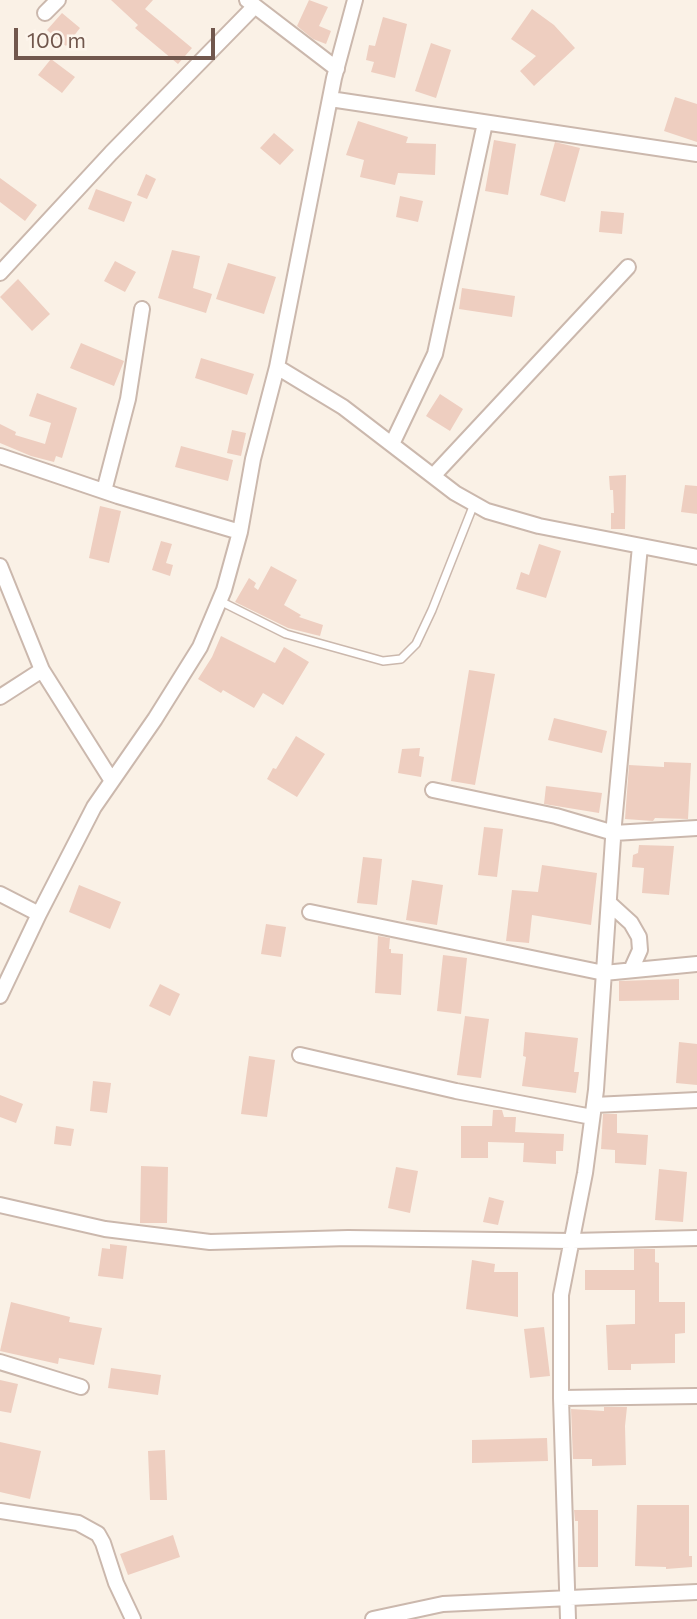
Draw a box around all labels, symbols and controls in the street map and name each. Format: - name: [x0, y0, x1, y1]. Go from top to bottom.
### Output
- scale bar: [18, 14, 219, 58]
- text: 100 m: [27, 27, 86, 52]

